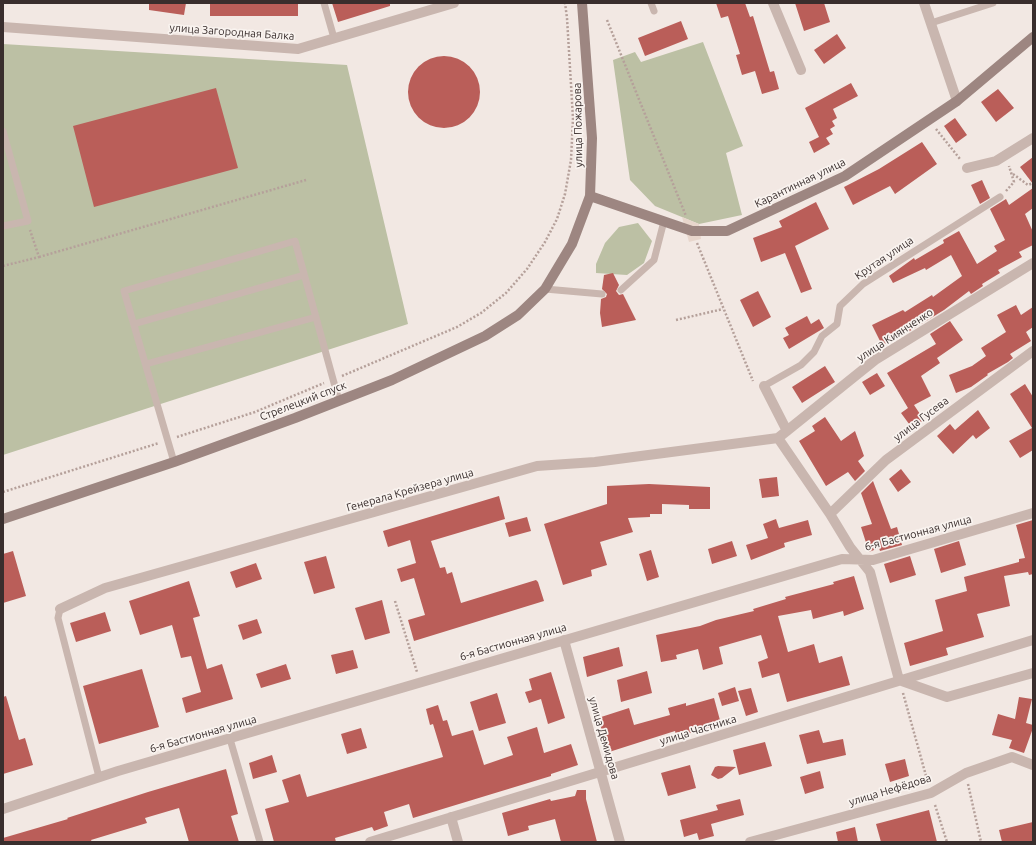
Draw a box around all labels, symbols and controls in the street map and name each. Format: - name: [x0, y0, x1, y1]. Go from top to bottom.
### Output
- street label: улица Загородная Балка: [169, 21, 295, 43]
- street label: улица Пожарова: [571, 82, 585, 168]
- street label: Карантинная улица: [752, 155, 848, 211]
- street label: Крутая улица: [852, 234, 916, 282]
- street label: улица Киянченко: [854, 305, 936, 365]
- street label: Стрелецкий спуск: [258, 378, 348, 424]
- street label: улица Гусева: [891, 394, 951, 444]
- street label: Генерала Крейзера улица: [345, 466, 475, 514]
- street label: 6-я Бастионная улица: [863, 512, 973, 554]
- street label: 6-я Бастионная улица: [458, 620, 568, 664]
- street label: улица Демидова: [586, 695, 622, 781]
- street label: 6-я Бастионная улица: [148, 712, 258, 756]
- street label: улица Частника: [658, 712, 738, 748]
- street label: улица Нефёдова: [847, 771, 933, 809]

